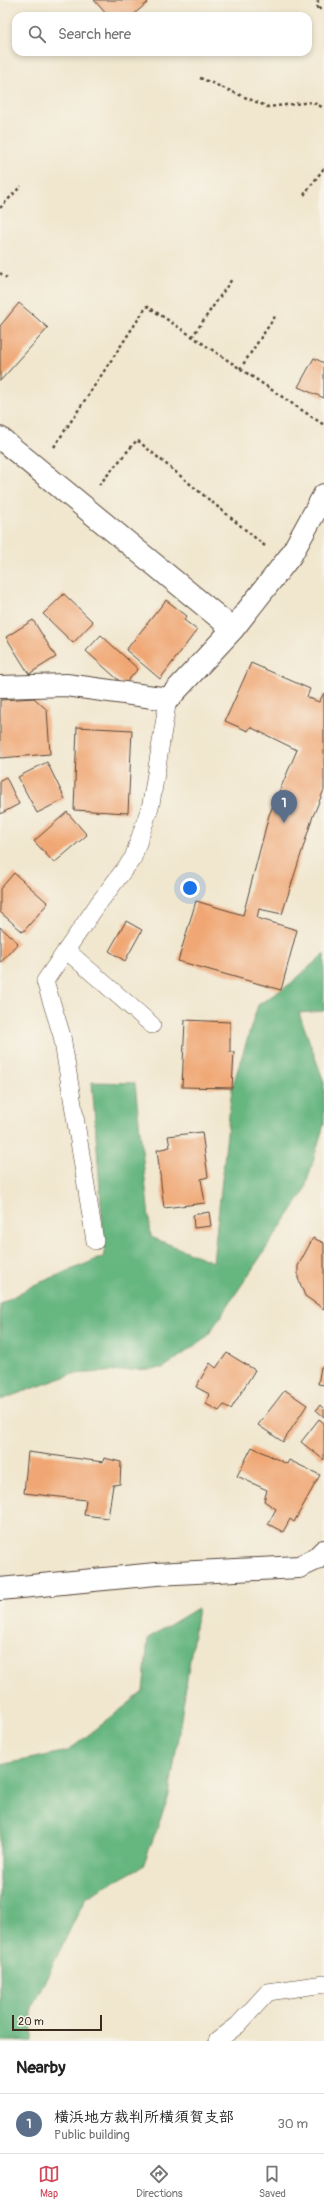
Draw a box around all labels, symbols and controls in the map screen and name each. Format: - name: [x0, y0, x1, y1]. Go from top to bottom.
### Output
- search box: [12, 12, 312, 56]
- icon: search: [26, 23, 48, 45]
- text: Search here: [58, 25, 131, 44]
- pin: 1: [271, 790, 297, 823]
- your location: [180, 878, 200, 898]
- scale bar: [12, 2013, 102, 2032]
- text: 20 m: [18, 2015, 44, 2028]
- text: Nearby: [16, 2057, 65, 2078]
- text: 横浜地方裁判所横須賀支部: [54, 2108, 234, 2127]
- text: 1: [26, 2116, 32, 2132]
- text: 30 m: [278, 2116, 308, 2132]
- text: Public building: [54, 2127, 130, 2143]
- tab: Map: [38, 2163, 60, 2200]
- tab: Directions: [136, 2163, 183, 2200]
- tab: Saved: [259, 2163, 286, 2200]

